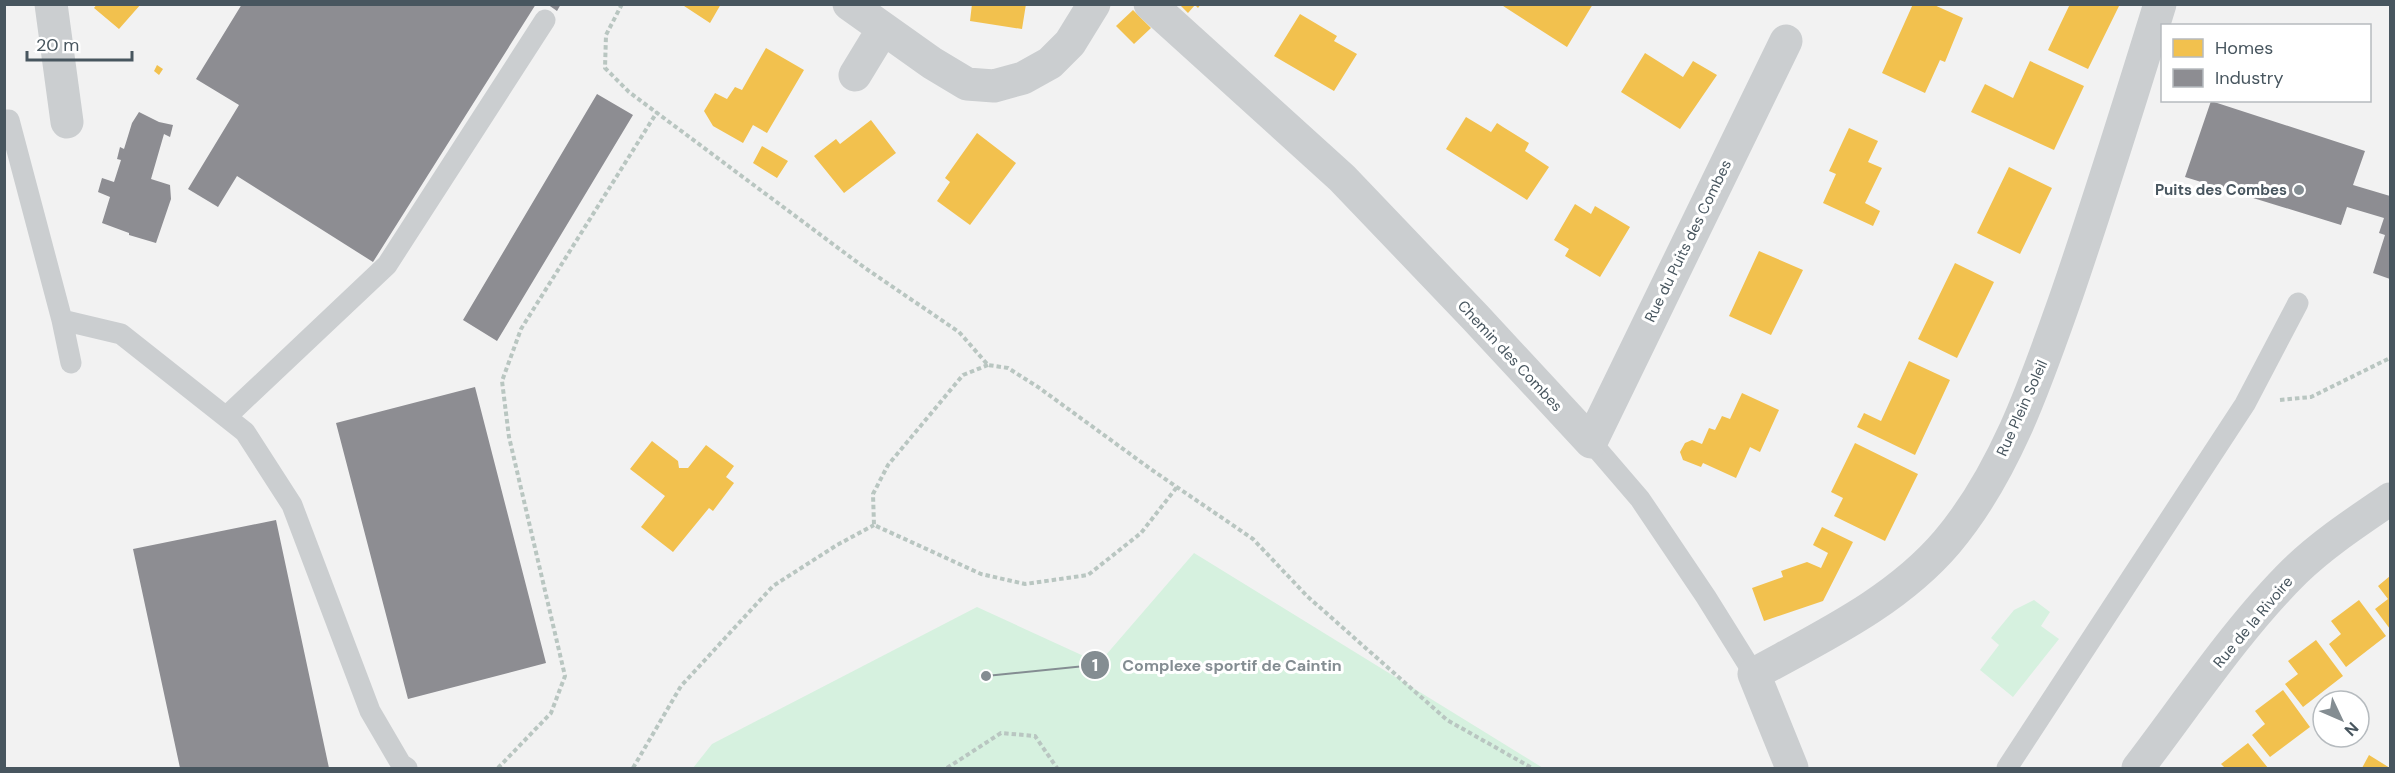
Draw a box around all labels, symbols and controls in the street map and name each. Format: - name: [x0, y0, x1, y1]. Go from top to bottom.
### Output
- scale bar: [27, 24, 132, 62]
- legend: [2161, 24, 2371, 102]
- text: 20 m: [36, 33, 79, 57]
- text: Homes: [2215, 36, 2273, 60]
- text: Industry: [2215, 66, 2284, 90]
- street label: Rue du Puits des Combes: [1640, 157, 1736, 325]
- place label: Puits des Combes: [2155, 180, 2287, 200]
- marker: Puits des Combes: [2292, 183, 2306, 197]
- street label: Chemin des Combes: [1453, 296, 1567, 416]
- street label: Rue Plein Soleil: [1992, 357, 2052, 459]
- street label: Rue de la Rivoire: [2209, 572, 2297, 672]
- callout: Complexe sportif de Caintin: [1080, 648, 1353, 682]
- text: 1: [1092, 653, 1098, 677]
- text: Complexe sportif de Caintin: [1122, 655, 1342, 676]
- north arrow: [2311, 689, 2371, 749]
- text: N: [2340, 718, 2363, 741]

